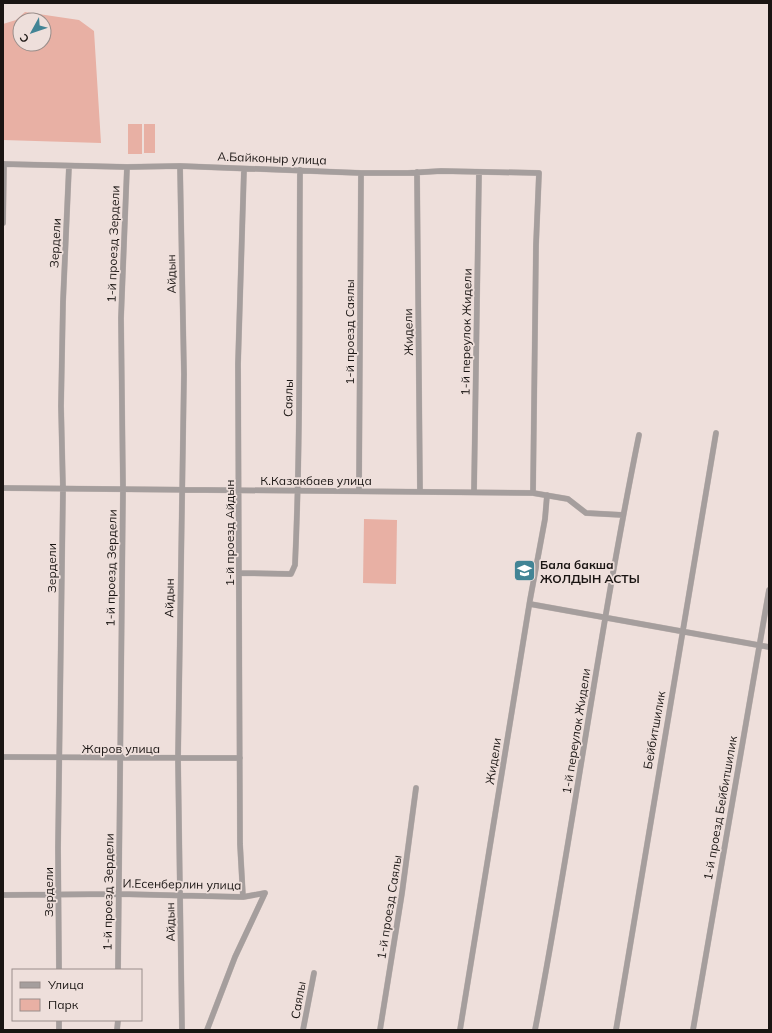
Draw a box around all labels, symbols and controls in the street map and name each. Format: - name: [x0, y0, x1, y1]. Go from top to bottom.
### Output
- north arrow: [12, 12, 52, 52]
- text: С: [16, 31, 32, 46]
- street label: А.Байконыр улица: [217, 149, 327, 167]
- street label: 1-й проезд Зердели: [103, 185, 123, 303]
- street label: Зердели: [46, 218, 64, 268]
- street label: Айдын: [163, 254, 179, 294]
- street label: 1-й переулок Жидели: [457, 268, 475, 396]
- street label: 1-й проезд Саялы: [342, 279, 357, 385]
- street label: Жидели: [400, 308, 416, 356]
- street label: Саялы: [280, 379, 296, 417]
- street label: К.Казакбаев улица: [260, 473, 372, 488]
- street label: 1-й проезд Айдын: [222, 480, 237, 586]
- street label: 1-й проезд Зердели: [102, 509, 120, 627]
- street label: Зердели: [44, 543, 59, 593]
- place label: Бала бакша ЖОЛДЫН АСТЫ: [540, 557, 640, 586]
- school or university icon: Бала бакша ЖОЛДЫН АСТЫ: [512, 558, 538, 584]
- street label: Айдын: [161, 578, 177, 618]
- street label: 1-й переулок Жидели: [559, 667, 593, 795]
- street label: Бейбитшилик: [640, 689, 668, 770]
- street label: 1-й проезд Бейбитшилик: [700, 734, 740, 881]
- street label: Жидели: [482, 737, 504, 785]
- street label: Жаров улица: [82, 741, 160, 756]
- street label: 1-й проезд Зердели: [99, 833, 117, 951]
- street label: 1-й проезд Саялы: [373, 854, 405, 960]
- street label: Зердели: [41, 867, 56, 917]
- street label: И.Есенберлин улица: [122, 875, 242, 893]
- street label: Айдын: [162, 902, 178, 942]
- legend: [12, 969, 142, 1021]
- text: Улица: [47, 977, 84, 992]
- street label: Саялы: [287, 980, 309, 1020]
- text: Парк: [48, 997, 79, 1012]

